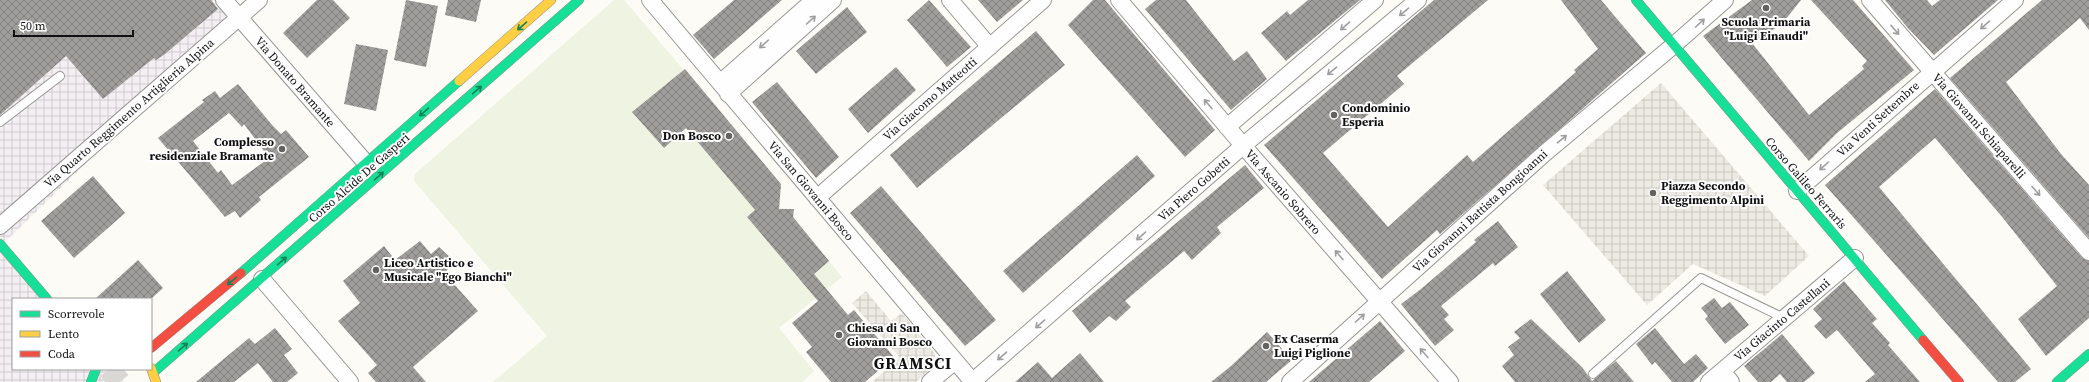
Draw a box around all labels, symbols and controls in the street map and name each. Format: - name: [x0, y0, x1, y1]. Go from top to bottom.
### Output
- marker: Scuola Primaria "Luigi Einaudi": [1761, 3, 1771, 13]
- one-way arrow: [1398, 8, 1409, 17]
- scale bar: [14, 12, 133, 38]
- place label: Scuola Primaria "Luigi Einaudi": [1722, 14, 1811, 44]
- one-way arrow: [806, 15, 816, 24]
- text: 50 m: [20, 18, 46, 34]
- one-way arrow: [1694, 18, 1705, 27]
- one-way arrow: [516, 21, 527, 30]
- one-way arrow: [1340, 21, 1350, 30]
- one-way arrow: [1980, 21, 1990, 30]
- one-way arrow: [1891, 24, 1900, 35]
- street label: Via Donato Bramante: [251, 33, 339, 131]
- street label: Via Quarto Reggimento Artiglieria Alpina: [41, 34, 218, 191]
- one-way arrow: [759, 39, 769, 49]
- street label: Via Giacomo Matteotti: [880, 54, 981, 144]
- one-way arrow: [1327, 67, 1338, 76]
- street label: Via Giovanni Schiaparelli: [1929, 70, 2029, 182]
- street label: Via Venti Settembre: [1833, 78, 1923, 160]
- one-way arrow: [472, 85, 482, 94]
- one-way arrow: [1203, 99, 1212, 109]
- place label: Condominio Esperia: [1342, 100, 1410, 130]
- one-way arrow: [419, 107, 429, 117]
- marker: Condominio Esperia: [1329, 110, 1339, 120]
- place label: Don Bosco: [663, 128, 721, 144]
- street label: Corso Alcide De Gasperi: [305, 129, 413, 226]
- marker: Don Bosco: [724, 131, 734, 141]
- place label: Complesso residenziale Bramante: [150, 134, 274, 164]
- one-way arrow: [1556, 134, 1567, 143]
- street label: Corso Galileo Ferraris: [1762, 134, 1850, 232]
- street label: Via San Giovanni Bosco: [765, 138, 858, 245]
- marker: Complesso residenziale Bramante: [277, 144, 287, 154]
- street label: Via Ascanio Sobrero: [1242, 146, 1325, 238]
- street label: Via Giovanni Battista Bongioanni: [1409, 146, 1551, 276]
- street label: Via Piero Gobetti: [1155, 153, 1234, 225]
- one-way arrow: [1819, 162, 1829, 171]
- one-way arrow: [374, 171, 385, 180]
- place label: Piazza Secondo Reggimento Alpini: [1661, 178, 1764, 208]
- one-way arrow: [2031, 186, 2040, 196]
- marker: Piazza Secondo Reggimento Alpini: [1648, 188, 1658, 198]
- one-way arrow: [1135, 231, 1146, 240]
- one-way arrow: [1334, 250, 1343, 260]
- place label: Liceo Artistico e Musicale "Ego Bianchi": [384, 255, 512, 285]
- one-way arrow: [276, 257, 287, 266]
- marker: Liceo Artistico e Musicale "Ego Bianchi": [371, 265, 381, 275]
- street label: Via Giacinto Castellani: [1731, 275, 1834, 365]
- one-way arrow: [226, 276, 237, 285]
- legend: [12, 298, 152, 370]
- text: Scorrevole: [48, 306, 105, 322]
- one-way arrow: [1355, 313, 1365, 323]
- one-way arrow: [1034, 319, 1045, 328]
- place label: Chiesa di San Giovanni Bosco: [847, 320, 932, 350]
- text: Lento: [48, 326, 79, 342]
- marker: Chiesa di San Giovanni Bosco: [834, 330, 844, 340]
- place label: Ex Caserma Luigi Piglione: [1274, 331, 1351, 361]
- marker: Ex Caserma Luigi Piglione: [1261, 341, 1271, 351]
- one-way arrow: [178, 342, 189, 351]
- text: Coda: [48, 346, 76, 362]
- one-way arrow: [1420, 348, 1429, 358]
- one-way arrow: [998, 351, 1008, 360]
- district label: GRAMSCI: [874, 352, 952, 374]

